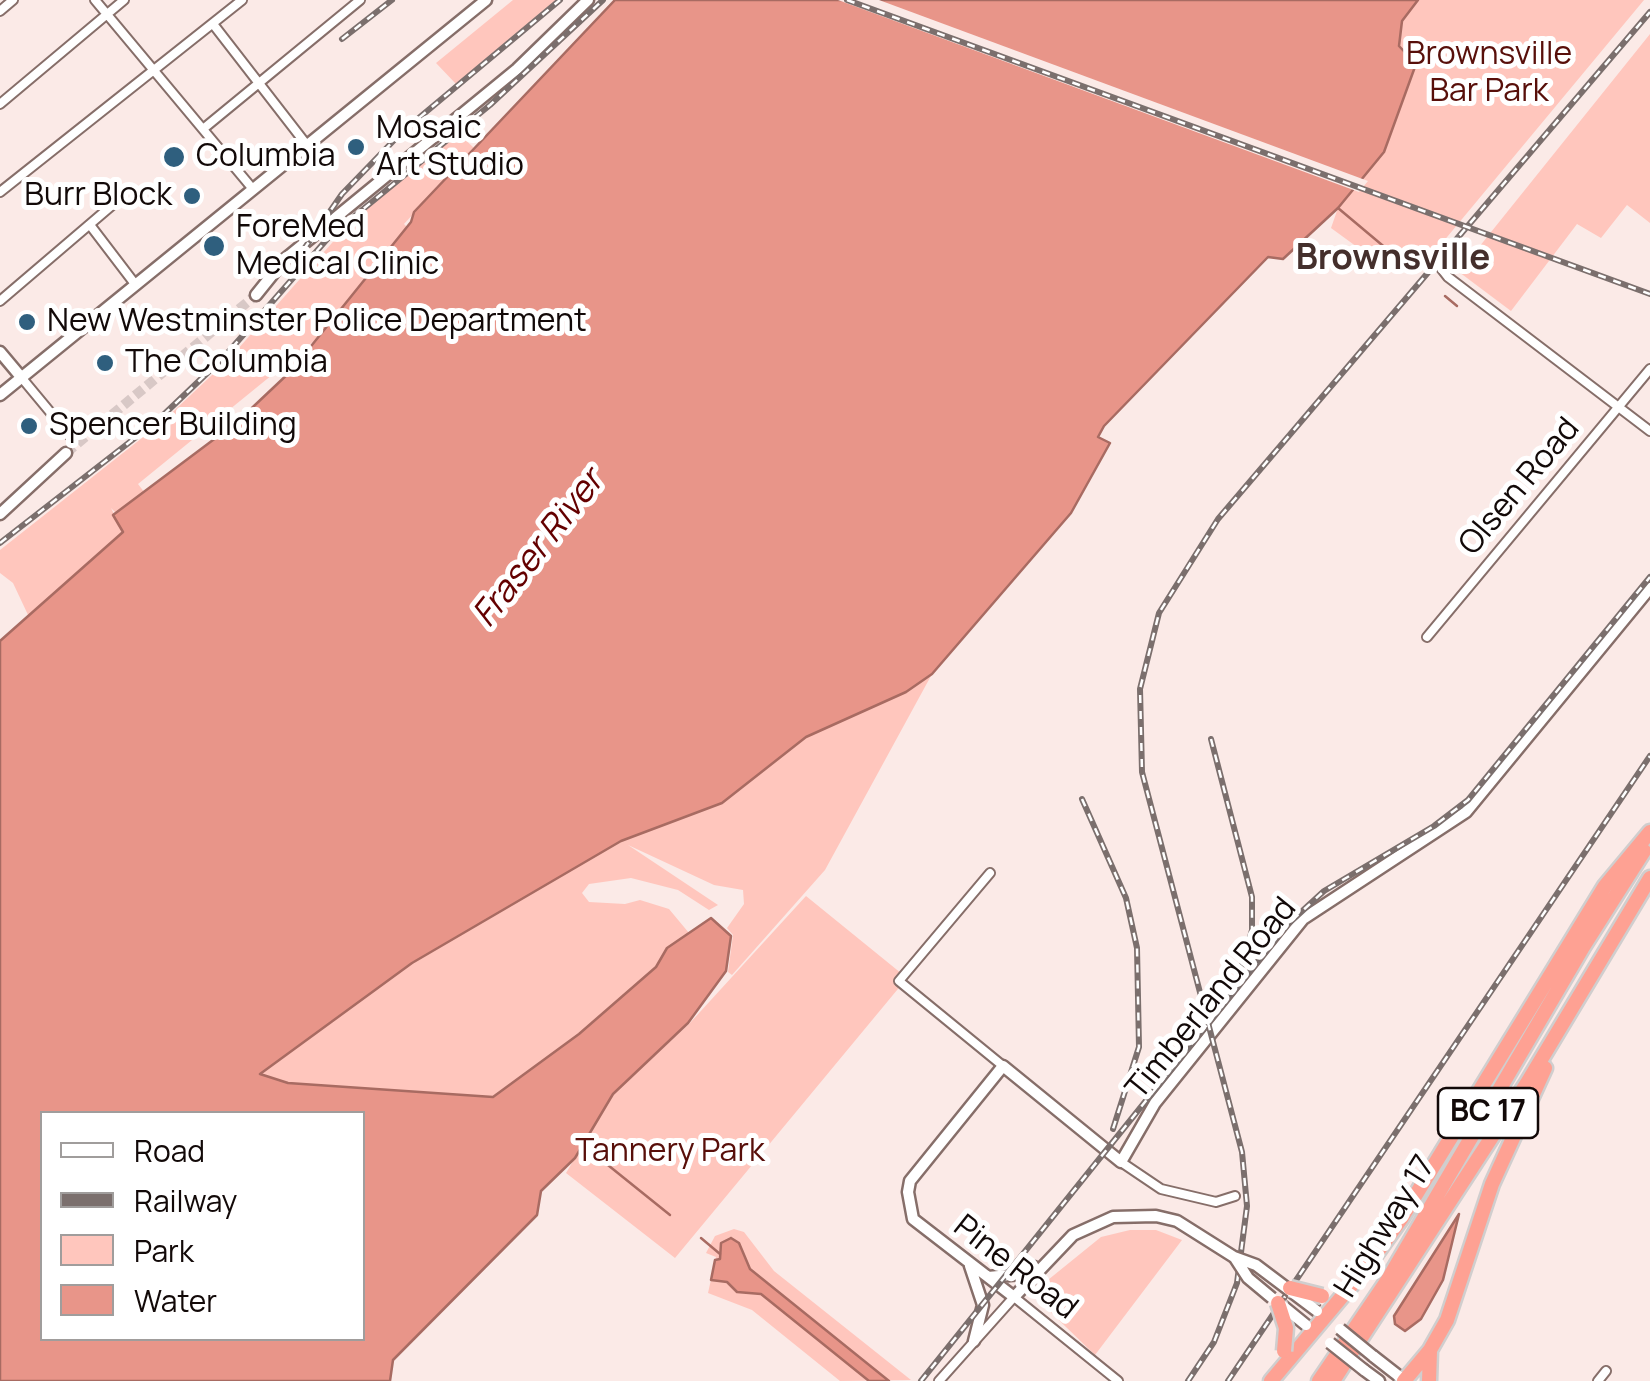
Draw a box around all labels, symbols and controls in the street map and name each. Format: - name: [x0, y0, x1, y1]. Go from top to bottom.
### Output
- park label: Brownsville Bar Park: [1406, 36, 1572, 111]
- place label: Mosaic Art Studio: [376, 110, 524, 185]
- marker: Mosaic Art Studio: [345, 136, 367, 158]
- place label: Columbia: [196, 138, 336, 176]
- marker: Columbia: [161, 144, 187, 170]
- place label: Burr Block: [24, 177, 172, 215]
- marker: Burr Block: [181, 185, 203, 207]
- place label: ForeMed Medical Clinic: [236, 209, 439, 284]
- marker: ForeMed Medical Clinic: [201, 233, 227, 259]
- district label: Brownsville: [1296, 238, 1490, 280]
- place label: New Westminster Police Department: [47, 303, 587, 341]
- marker: New Westminster Police Department: [16, 311, 38, 333]
- place label: The Columbia: [125, 344, 328, 382]
- marker: The Columbia: [94, 352, 116, 374]
- place label: Spencer Building: [49, 407, 297, 445]
- street label: Olsen Road: [1452, 411, 1588, 563]
- marker: Spencer Building: [18, 415, 40, 437]
- water label: Fraser River: [465, 462, 613, 636]
- street label: Timberland Road: [1119, 890, 1305, 1108]
- road number: BC 17: [1438, 1088, 1538, 1138]
- legend: [40, 1111, 365, 1341]
- text: Road: [134, 1130, 205, 1171]
- park label: Tannery Park: [575, 1133, 765, 1171]
- street label: Highway 17: [1327, 1149, 1445, 1305]
- text: Railway: [134, 1180, 237, 1221]
- street label: Pine Road: [945, 1208, 1085, 1328]
- text: Park: [134, 1230, 194, 1271]
- text: Water: [134, 1280, 217, 1321]

